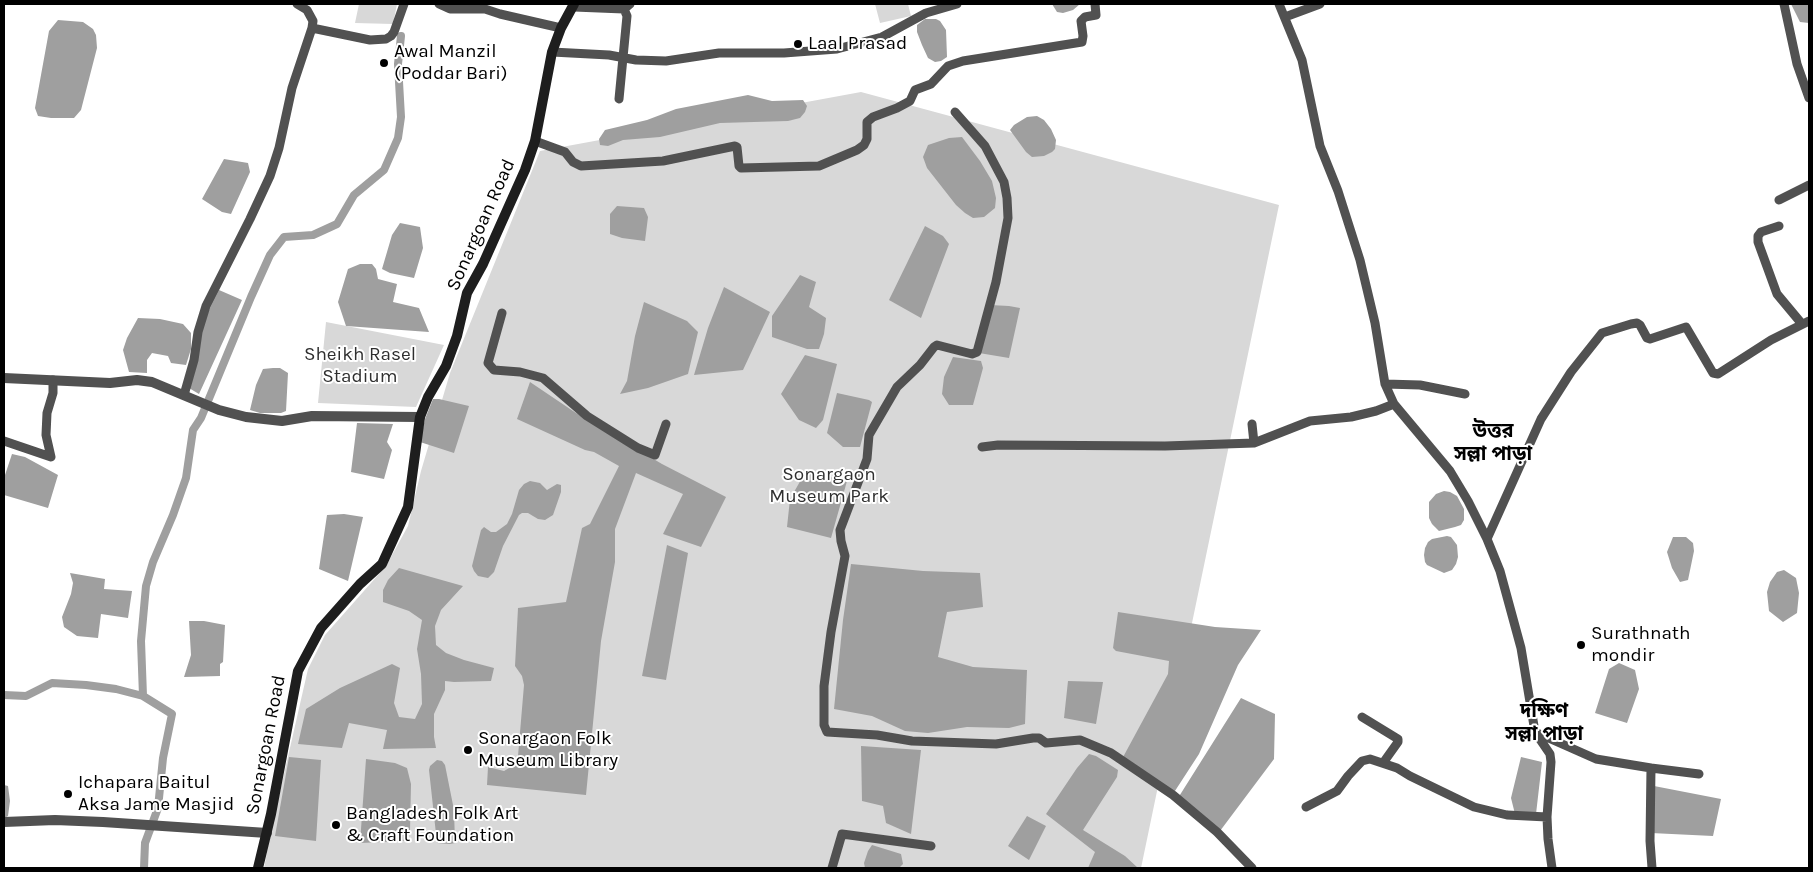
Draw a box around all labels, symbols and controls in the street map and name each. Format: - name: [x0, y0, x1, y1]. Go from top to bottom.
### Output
- place label: Laal Prasad: [808, 33, 907, 55]
- marker: Laal Prasad: [792, 38, 804, 50]
- place label: Awal Manzil (Poddar Bari): [394, 41, 508, 85]
- marker: Awal Manzil (Poddar Bari): [378, 57, 390, 69]
- street label: Sonargoan Road: [442, 156, 520, 294]
- park label: Sheikh Rasel Stadium: [304, 344, 416, 388]
- district label: উত্তর সল্লা পাড়া: [1454, 419, 1532, 466]
- park label: Sonargaon Museum Park: [769, 464, 889, 508]
- place label: Surathnath mondir: [1591, 623, 1690, 667]
- marker: Surathnath mondir: [1575, 639, 1587, 651]
- street label: Sonargoan Road: [241, 673, 291, 817]
- district label: দক্ষিণ সল্লা পাড়া: [1505, 699, 1583, 746]
- place label: Sonargaon Folk Museum Library: [478, 728, 618, 772]
- marker: Sonargaon Folk Museum Library: [462, 744, 474, 756]
- place label: Ichapara Baitul Aksa Jame Masjid: [78, 772, 234, 816]
- marker: Ichapara Baitul Aksa Jame Masjid: [62, 788, 74, 800]
- place label: Bangladesh Folk Art & Craft Foundation: [346, 803, 518, 847]
- marker: Bangladesh Folk Art & Craft Foundation: [330, 819, 342, 831]

